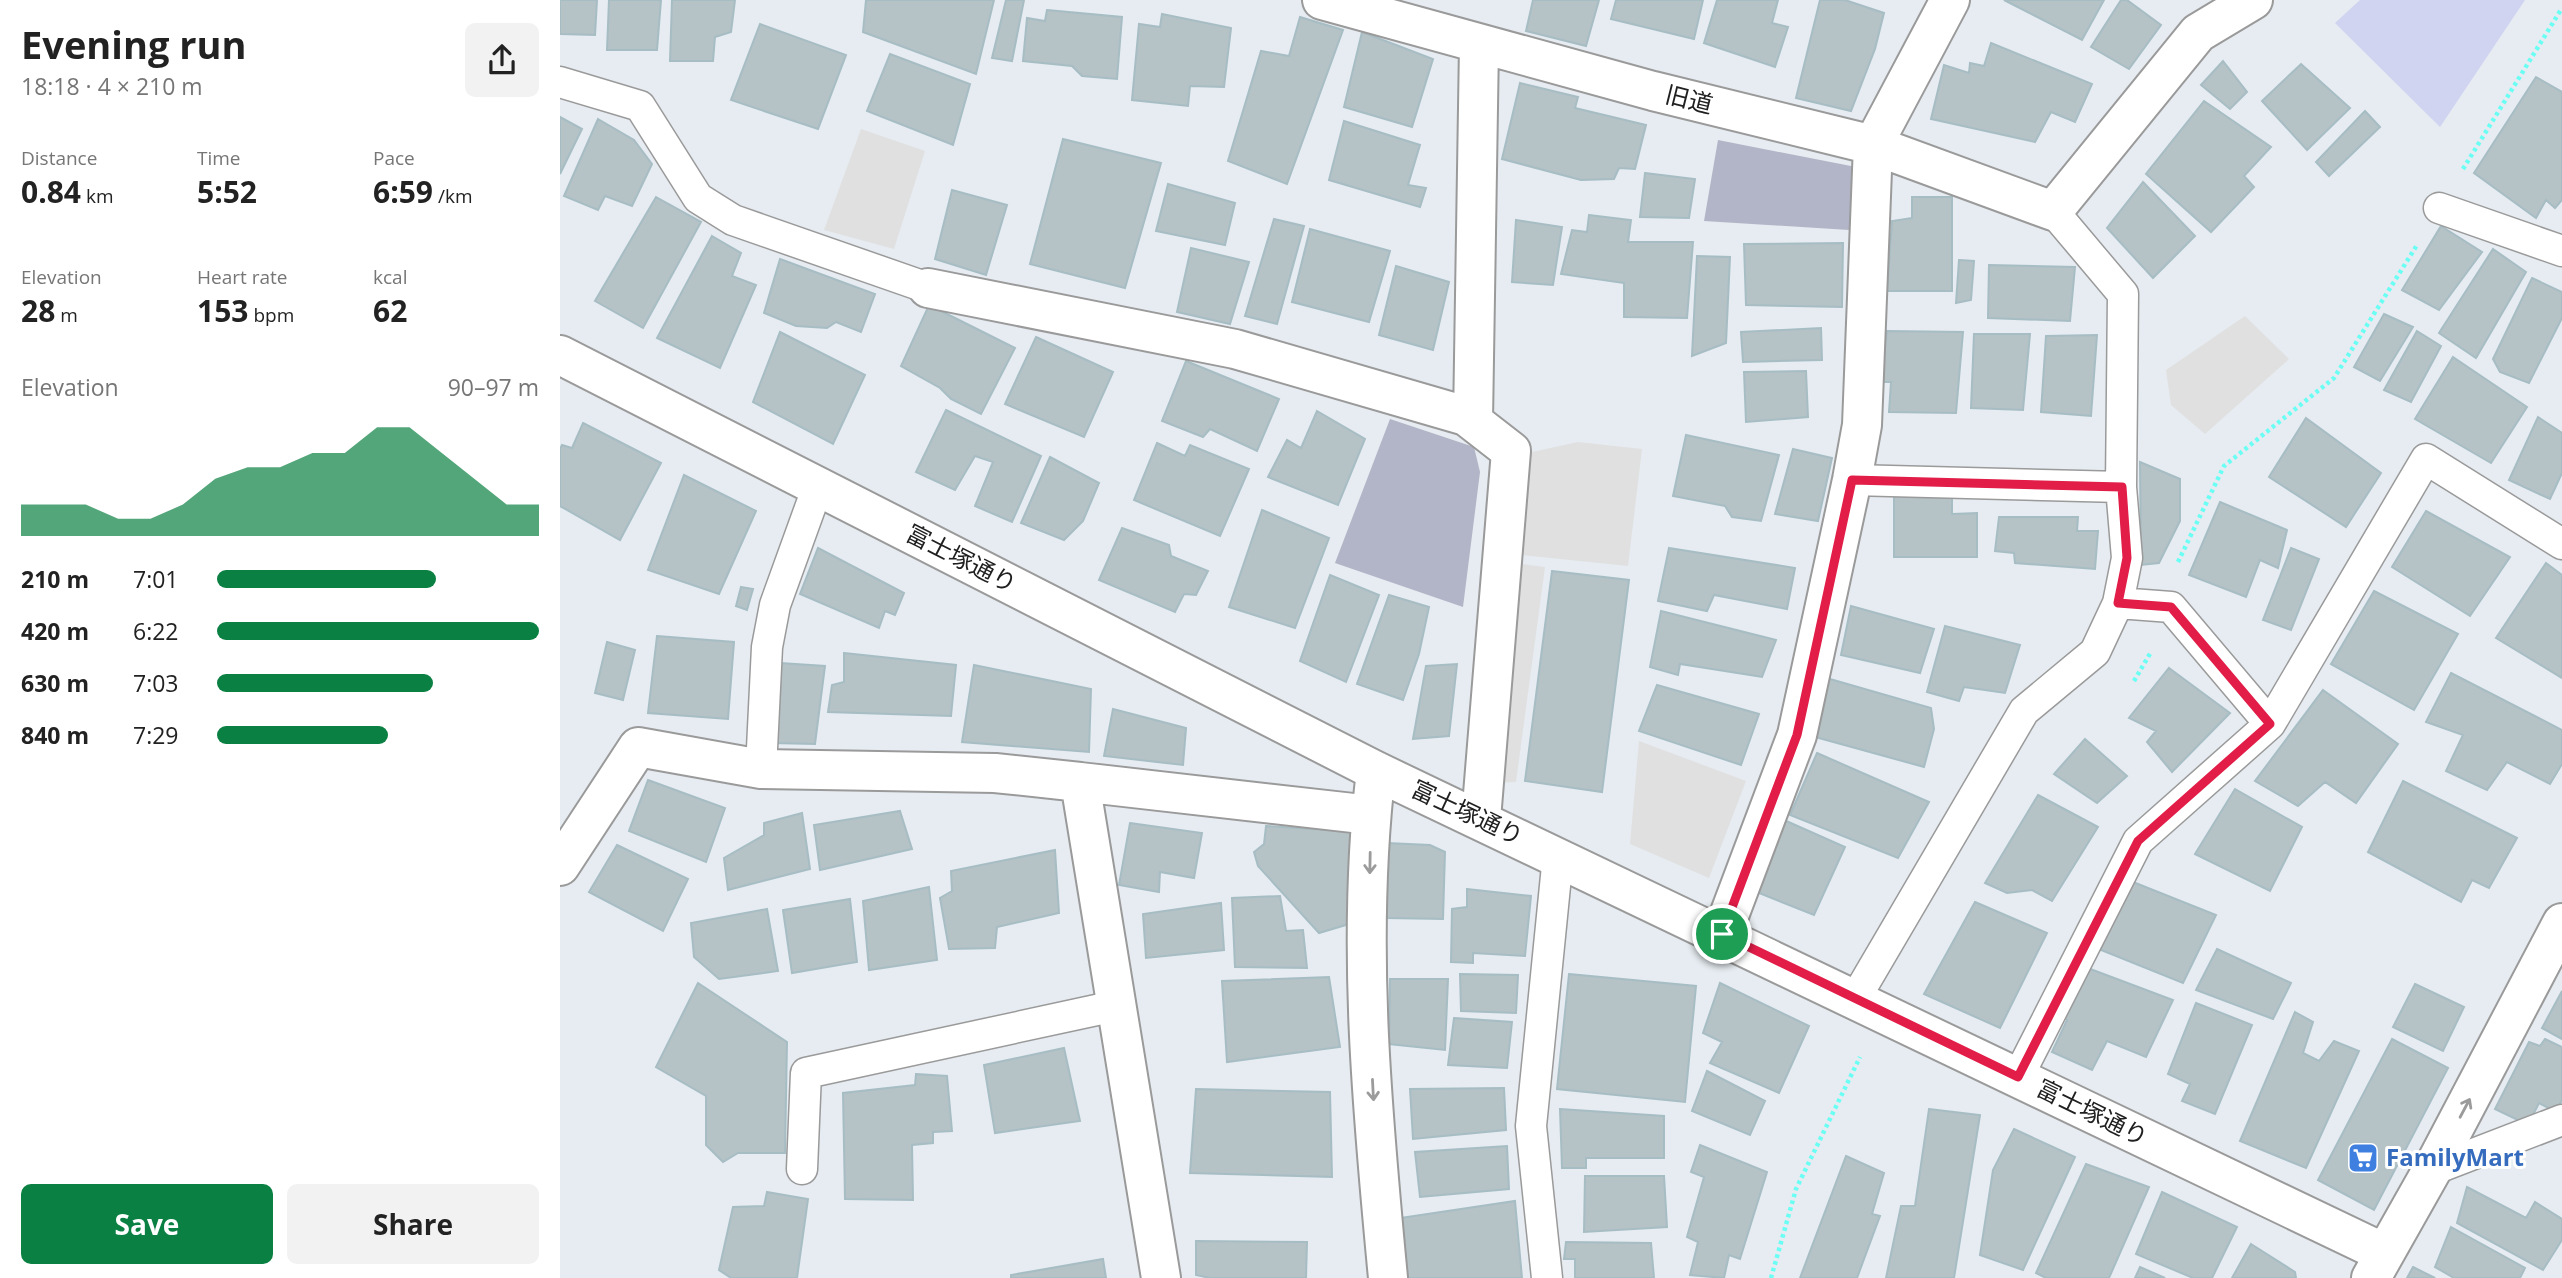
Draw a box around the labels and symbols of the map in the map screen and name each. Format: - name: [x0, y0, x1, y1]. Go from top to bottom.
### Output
- street label: 旧道: [1662, 77, 1717, 120]
- street label: 富士塚通り: [901, 516, 1023, 600]
- street label: 富士塚通り: [1406, 771, 1529, 852]
- one-way arrow: [1363, 851, 1377, 874]
- pin: [1692, 904, 1752, 964]
- street label: 富士塚通り: [2031, 1071, 2154, 1153]
- one-way arrow: [1367, 1079, 1380, 1102]
- one-way arrow: [2458, 1098, 2472, 1119]
- place label: FamilyMart: [2386, 1140, 2524, 1173]
- supermarket icon: FamilyMart: [2346, 1141, 2380, 1175]

